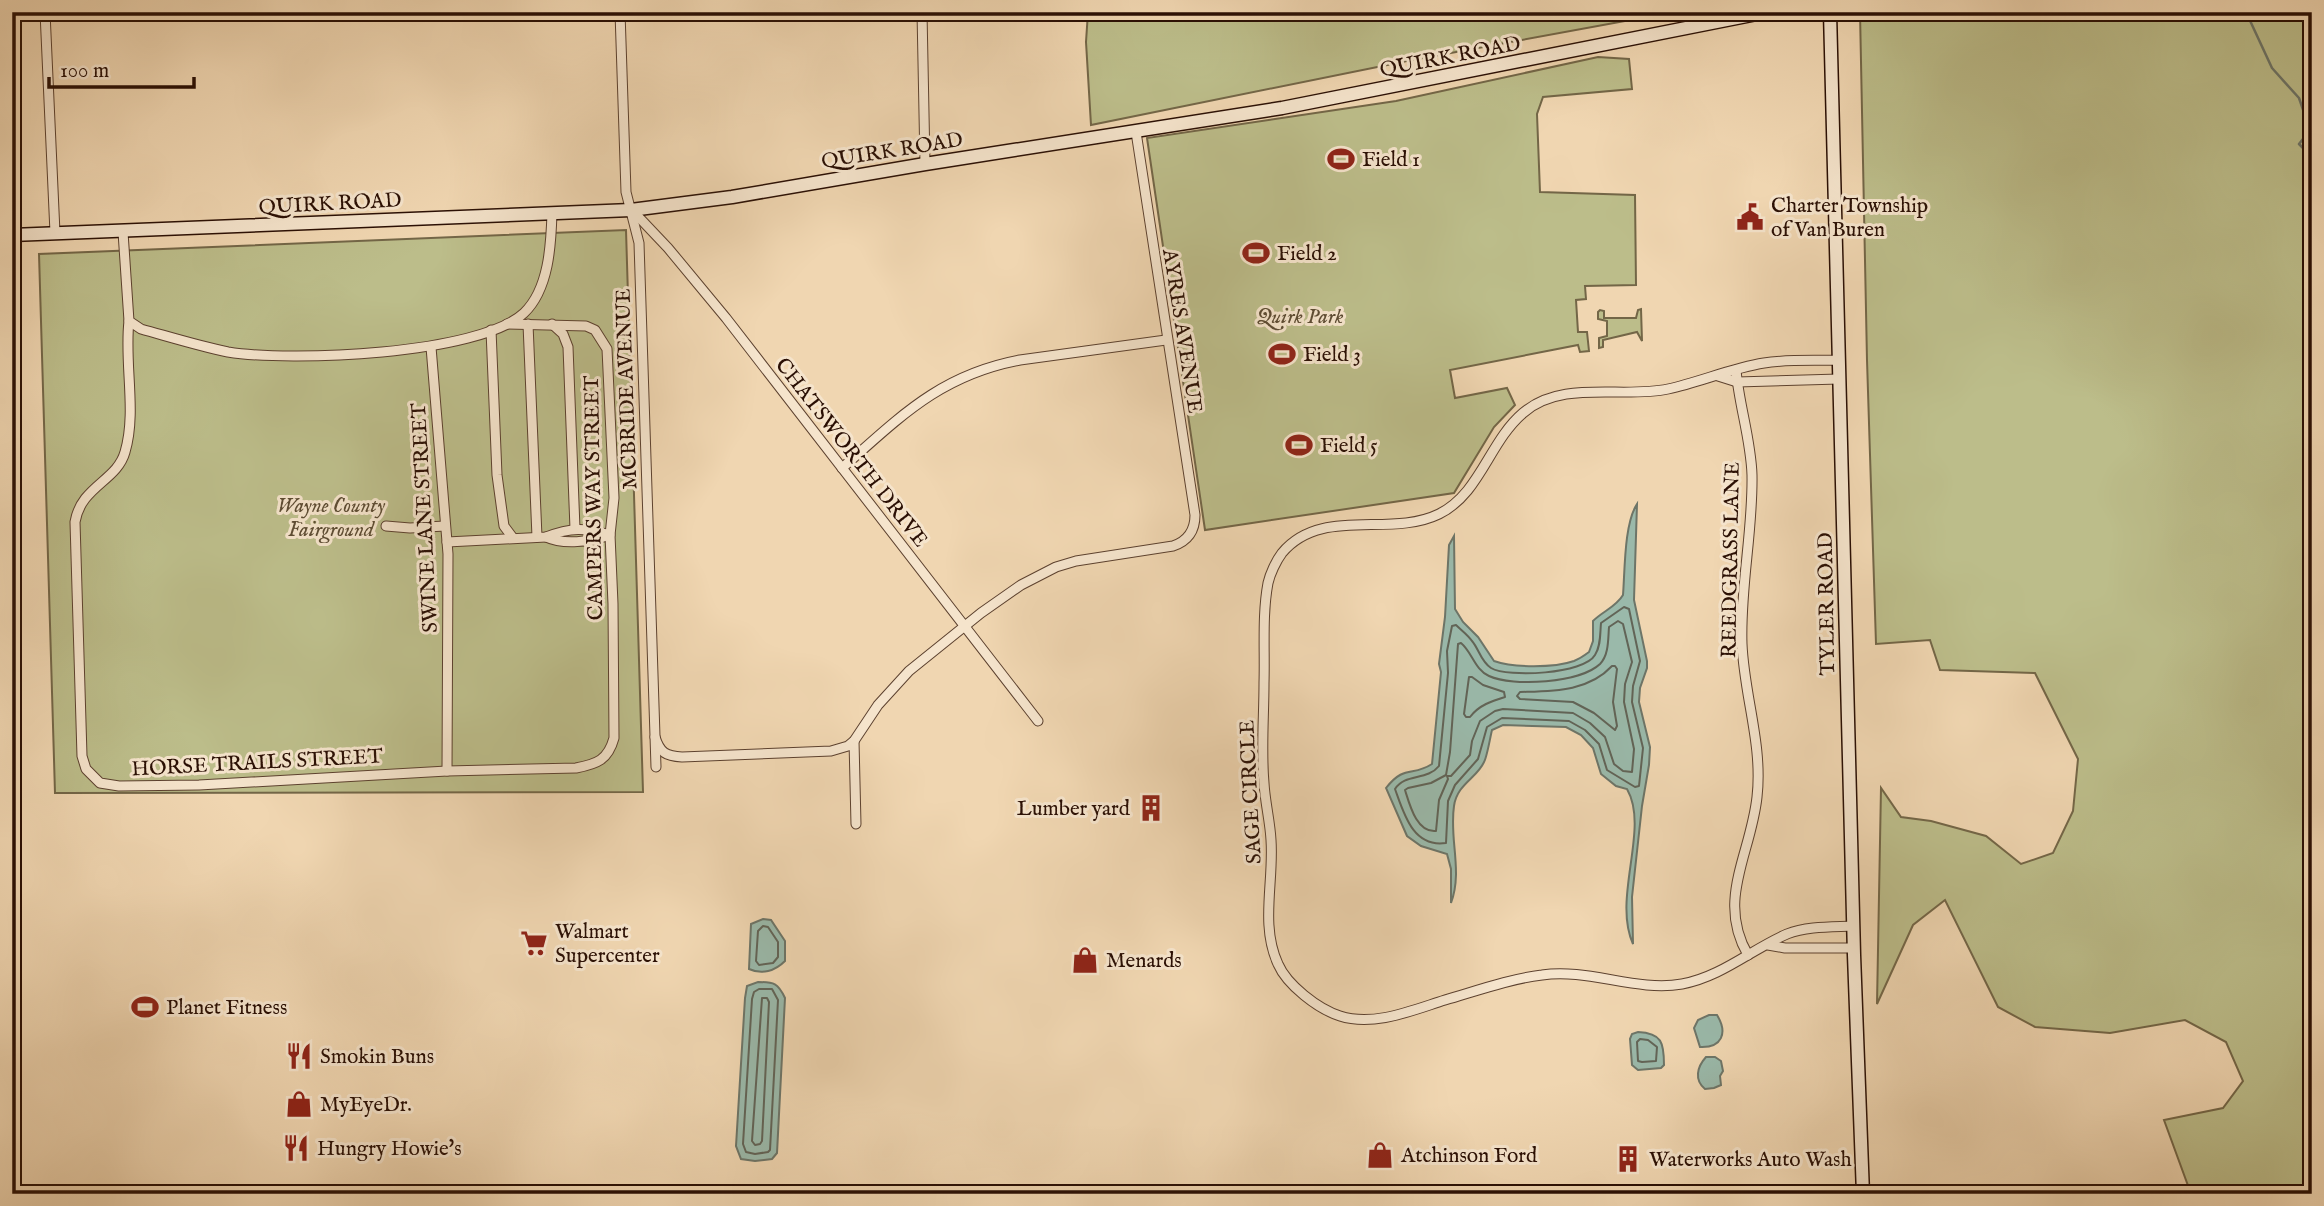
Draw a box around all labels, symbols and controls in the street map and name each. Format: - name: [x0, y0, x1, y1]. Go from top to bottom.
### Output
- street label: QUIRK ROAD: [1378, 31, 1523, 84]
- scale bar: [49, 46, 194, 90]
- text: 100 m: [60, 58, 109, 85]
- street label: QUIRK ROAD: [820, 127, 965, 176]
- sports icon: Field 1: [1326, 144, 1356, 174]
- place label: Field 1: [1362, 147, 1420, 174]
- street label: QUIRK ROAD: [258, 187, 402, 222]
- place label: Charter Township of Van Buren: [1771, 193, 1928, 244]
- public building icon: Charter Township of Van Buren: [1735, 202, 1765, 232]
- sports icon: Field 2: [1241, 238, 1271, 268]
- place label: Field 2: [1277, 241, 1337, 268]
- street label: AYRES AVENUE: [1155, 246, 1208, 415]
- street label: MCBRIDE AVENUE: [611, 288, 644, 490]
- park label: Quirk Park: [1257, 304, 1344, 331]
- sports icon: Field 3: [1267, 339, 1297, 369]
- place label: Field 3: [1303, 342, 1361, 369]
- street label: CHATSWORTH DRIVE: [768, 353, 933, 553]
- street label: CAMPERS WAY STREET: [579, 375, 610, 621]
- street label: SWINE LANE STREET: [406, 402, 445, 633]
- sports icon: Field 5: [1284, 430, 1314, 460]
- place label: Field 5: [1320, 433, 1378, 460]
- street label: REEDGRASS LANE: [1716, 462, 1747, 658]
- park label: Wayne County Fairground: [277, 493, 385, 544]
- street label: TYLER ROAD: [1813, 532, 1842, 676]
- street label: SAGE CIRCLE: [1234, 719, 1269, 865]
- street label: HORSE TRAILS STREET: [131, 743, 384, 784]
- building icon: Lumber yard: [1136, 793, 1166, 823]
- place label: Lumber yard: [1017, 796, 1131, 823]
- place label: Walmart Supercenter: [555, 919, 660, 970]
- supermarket icon: Walmart Supercenter: [519, 928, 549, 958]
- shop icon: Menards: [1070, 945, 1100, 975]
- place label: Menards: [1106, 948, 1182, 975]
- sports icon: Planet Fitness: [130, 992, 160, 1022]
- place label: Planet Fitness: [166, 995, 287, 1022]
- restaurant icon: Smokin Buns: [284, 1041, 314, 1071]
- place label: Smokin Buns: [320, 1044, 434, 1071]
- shop icon: MyEyeDr.: [284, 1089, 314, 1119]
- place label: MyEyeDr.: [320, 1092, 412, 1119]
- restaurant icon: Hungry Howie's: [281, 1133, 311, 1163]
- place label: Hungry Howie's: [317, 1136, 462, 1163]
- shop icon: Atchinson Ford: [1365, 1140, 1395, 1170]
- place label: Atchinson Ford: [1400, 1143, 1538, 1170]
- building icon: Waterworks Auto Wash: [1613, 1144, 1643, 1174]
- place label: Waterworks Auto Wash: [1649, 1147, 1852, 1174]

